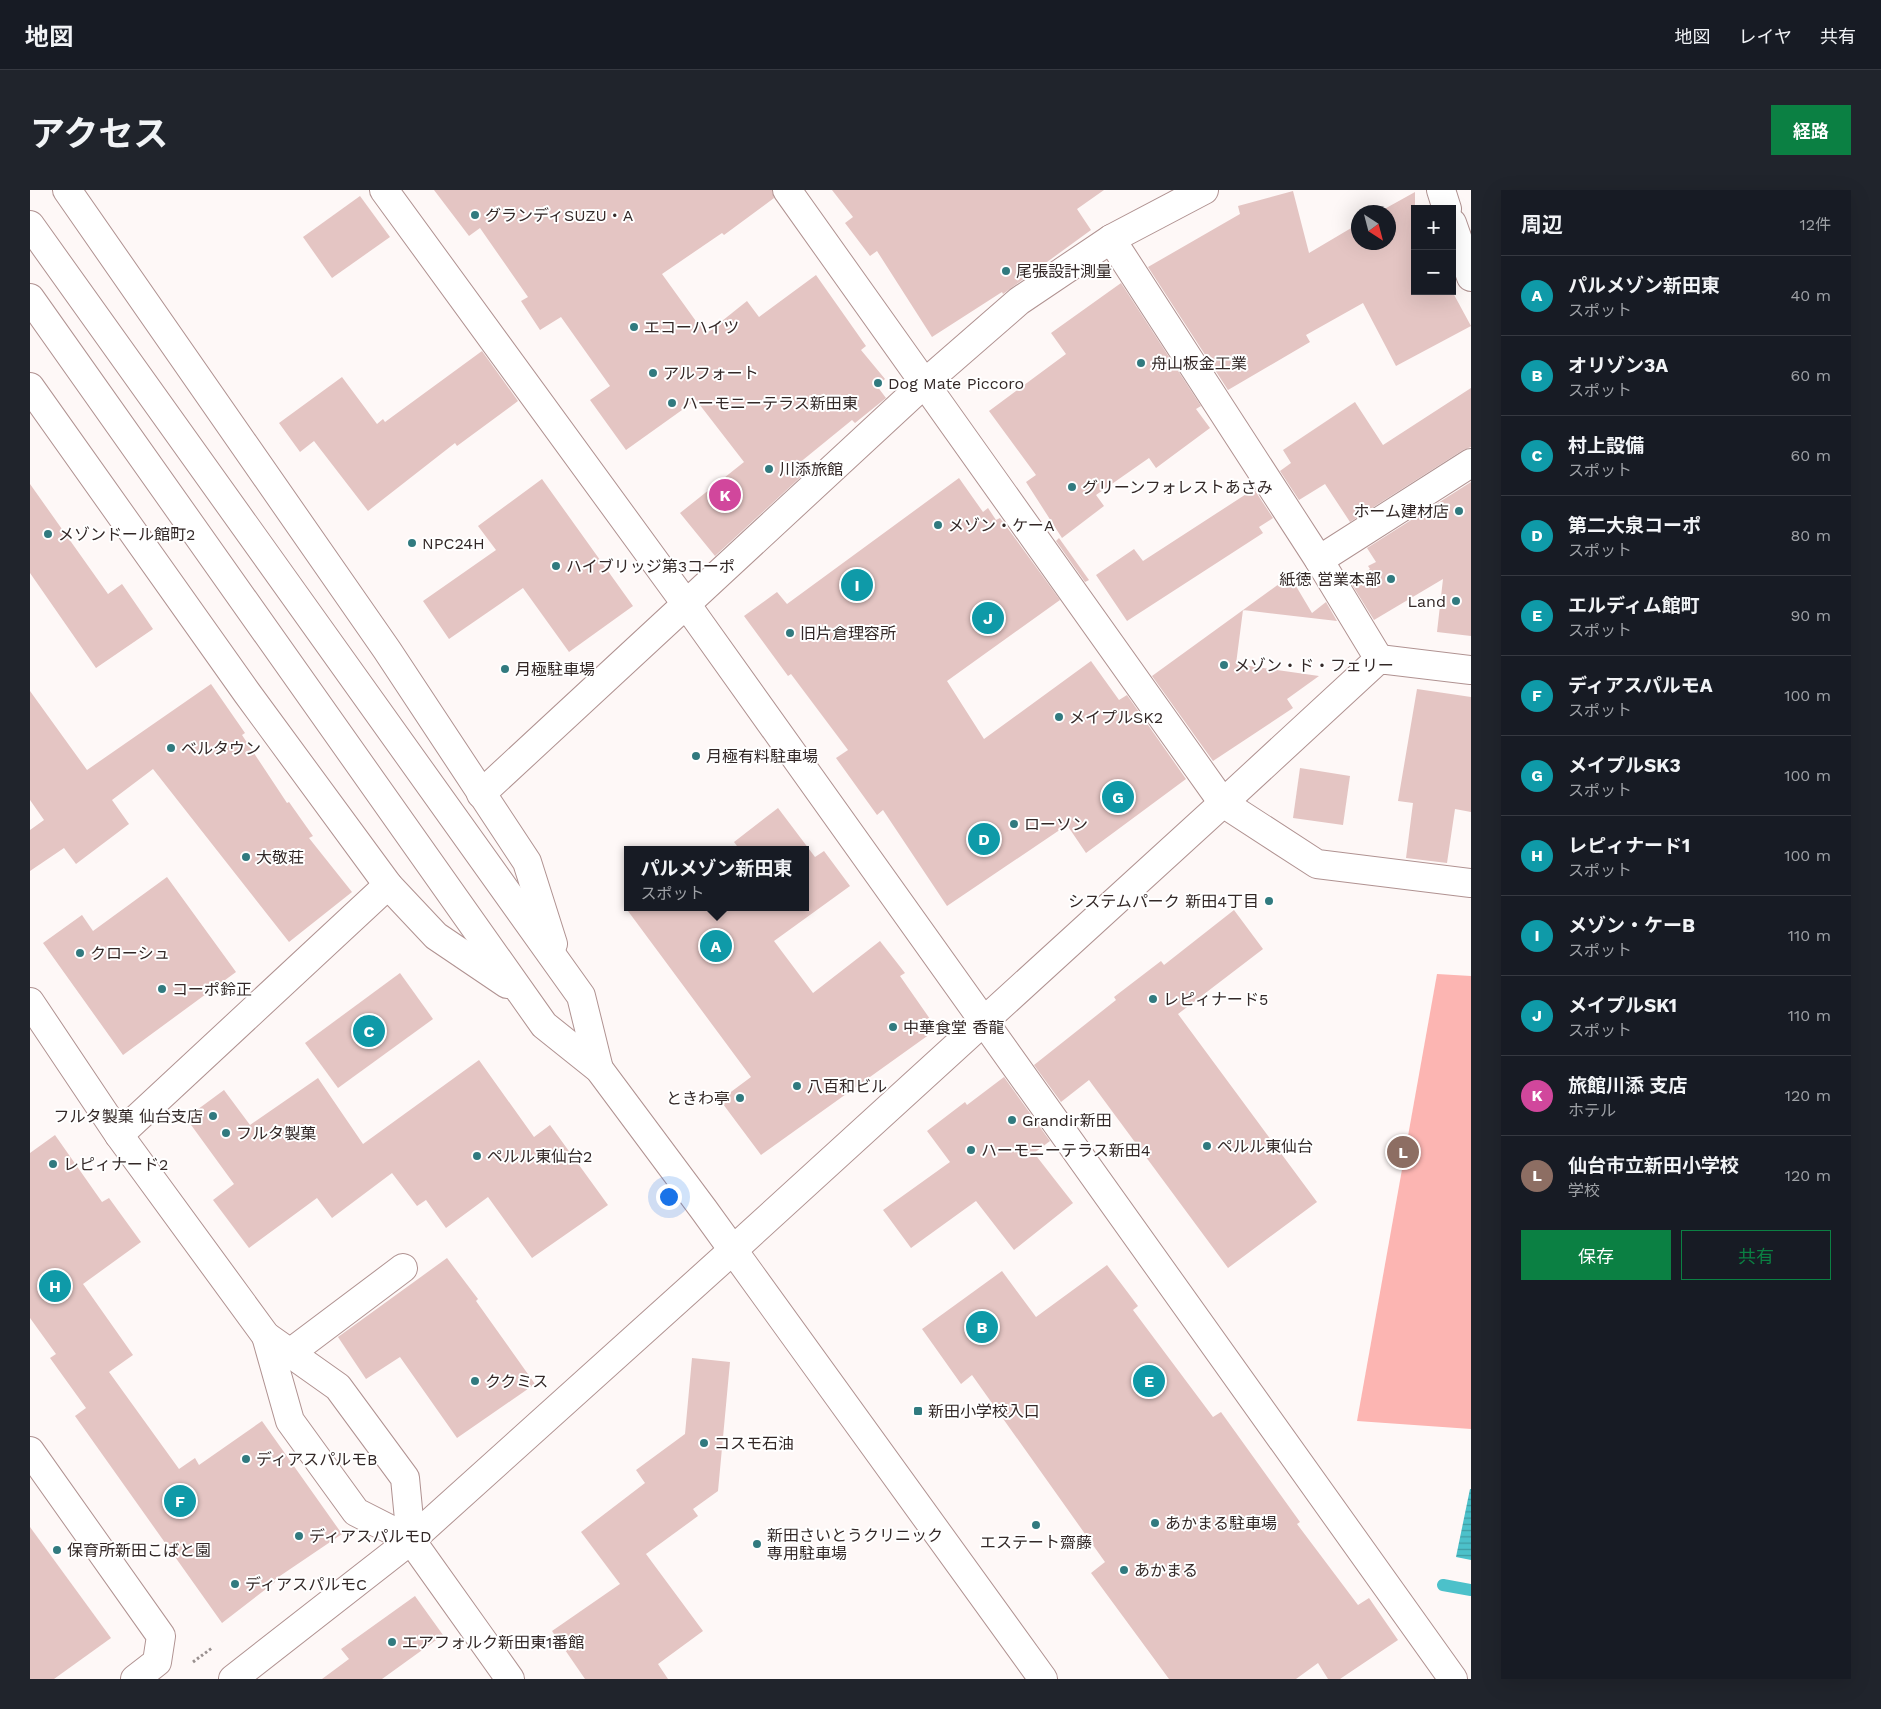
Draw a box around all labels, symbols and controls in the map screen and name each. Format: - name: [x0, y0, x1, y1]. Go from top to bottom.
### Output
- text: 地図: [25, 23, 73, 51]
- text: 地図: [1675, 26, 1711, 47]
- text: レイヤ: [1739, 26, 1792, 47]
- text: 共有: [1820, 26, 1856, 47]
- button: 経路: [1771, 105, 1851, 155]
- text: アクセス: [30, 113, 168, 155]
- north arrow: [1351, 205, 1396, 250]
- map controls: [1411, 205, 1456, 295]
- button: +: [1411, 205, 1456, 250]
- place label: グランディSUZU・A: [485, 206, 634, 225]
- marker: グランディSUZU・A: [469, 209, 481, 221]
- text: 周辺: [1521, 212, 1563, 237]
- text: 12件: [1799, 215, 1831, 234]
- button: −: [1411, 250, 1456, 295]
- place label: 尾張設計測量: [1016, 262, 1112, 281]
- marker: 尾張設計測量: [1000, 265, 1012, 277]
- text: パルメゾン新田東: [1568, 274, 1720, 297]
- text: A: [1532, 286, 1542, 305]
- text: 40 m: [1791, 286, 1831, 305]
- text: スポット: [1568, 301, 1632, 320]
- place label: エコーハイツ: [644, 318, 739, 337]
- marker: エコーハイツ: [628, 321, 640, 333]
- place label: 舟山板金工業: [1151, 354, 1247, 373]
- text: オリゾン3A: [1568, 354, 1668, 377]
- marker: 舟山板金工業: [1135, 357, 1147, 369]
- place label: アルフォート: [663, 364, 759, 383]
- text: B: [1532, 366, 1542, 385]
- text: 60 m: [1791, 366, 1831, 385]
- marker: アルフォート: [647, 367, 659, 379]
- place label: Dog Mate Piccoro: [888, 374, 1024, 393]
- marker: Dog Mate Piccoro: [872, 377, 884, 389]
- text: スポット: [1568, 381, 1632, 400]
- place label: ハーモニーテラス新田東: [682, 394, 858, 413]
- marker: ハーモニーテラス新田東: [666, 397, 678, 409]
- text: 村上設備: [1568, 434, 1644, 457]
- text: C: [1532, 446, 1542, 465]
- text: 60 m: [1791, 446, 1831, 465]
- place label: 川添旅館: [779, 460, 843, 479]
- text: スポット: [1568, 461, 1632, 480]
- marker: 川添旅館: [763, 463, 775, 475]
- pin: K: [709, 476, 741, 514]
- place label: グリーンフォレストあさみ: [1082, 478, 1273, 497]
- marker: グリーンフォレストあさみ: [1066, 481, 1078, 493]
- place label: ホーム建材店: [1353, 502, 1449, 521]
- marker: ホーム建材店: [1453, 505, 1465, 517]
- text: 第二大泉コーポ: [1568, 514, 1701, 537]
- place label: メゾン・ケーA: [948, 516, 1055, 535]
- marker: メゾン・ケーA: [932, 519, 944, 531]
- place label: メゾンドール館町2: [58, 525, 195, 544]
- text: D: [1531, 526, 1543, 545]
- text: 80 m: [1790, 526, 1831, 545]
- marker: メゾンドール館町2: [42, 528, 54, 540]
- place label: NPC24H: [422, 534, 485, 553]
- marker: NPC24H: [406, 537, 418, 549]
- text: スポット: [1568, 541, 1632, 560]
- place label: ハイブリッジ第3コーポ: [566, 557, 735, 576]
- marker: ハイブリッジ第3コーポ: [550, 560, 562, 572]
- pin: I: [841, 566, 873, 604]
- place label: 紙徳 営業本部: [1280, 570, 1381, 589]
- marker: 紙徳 営業本部: [1385, 573, 1397, 585]
- place label: Land: [1407, 592, 1446, 611]
- text: エルディム館町: [1568, 594, 1700, 617]
- marker: Land: [1450, 595, 1462, 607]
- pin: J: [972, 599, 1004, 637]
- text: E: [1532, 606, 1542, 625]
- text: 90 m: [1790, 606, 1831, 625]
- text: スポット: [1568, 621, 1632, 640]
- place label: 旧片倉理容所: [800, 624, 896, 643]
- marker: 旧片倉理容所: [784, 627, 796, 639]
- place label: メゾン・ド・フェリー: [1234, 656, 1394, 675]
- marker: メゾン・ド・フェリー: [1218, 659, 1230, 671]
- place label: 月極駐車場: [515, 660, 595, 679]
- marker: 月極駐車場: [499, 663, 511, 675]
- text: ディアスパルモA: [1568, 674, 1713, 697]
- text: F: [1532, 686, 1542, 705]
- text: 100 m: [1784, 686, 1831, 705]
- text: スポット: [1568, 701, 1632, 720]
- place label: メイプルSK2: [1069, 708, 1163, 727]
- marker: メイプルSK2: [1053, 711, 1065, 723]
- place label: ベルタウン: [181, 739, 261, 758]
- marker: ベルタウン: [165, 742, 177, 754]
- place label: 月極有料駐車場: [706, 747, 818, 766]
- marker: 月極有料駐車場: [690, 750, 702, 762]
- text: メイプルSK3: [1568, 754, 1681, 777]
- text: G: [1531, 766, 1543, 785]
- text: 100 m: [1784, 766, 1831, 785]
- pin: G: [1102, 778, 1134, 816]
- text: スポット: [1568, 781, 1632, 800]
- place label: ローソン: [1024, 815, 1088, 834]
- marker: ローソン: [1008, 818, 1020, 830]
- pin: D: [968, 820, 1000, 858]
- text: レピィナード1: [1568, 834, 1690, 857]
- popup: [624, 846, 809, 911]
- text: H: [1531, 846, 1543, 865]
- text: 100 m: [1784, 846, 1831, 865]
- place label: 大敬荘: [256, 848, 304, 867]
- marker: 大敬荘: [240, 851, 252, 863]
- text: パルメゾン新田東: [640, 857, 793, 880]
- text: スポット: [1568, 861, 1632, 880]
- text: スポット: [640, 884, 705, 903]
- place label: システムパーク 新田4丁目: [1068, 892, 1259, 911]
- marker: システムパーク 新田4丁目: [1263, 895, 1275, 907]
- text: メゾン・ケーB: [1568, 914, 1695, 937]
- text: I: [1534, 926, 1540, 945]
- text: 110 m: [1788, 926, 1831, 945]
- pin: A: [700, 927, 732, 965]
- text: スポット: [1568, 941, 1632, 960]
- place label: クローシュ: [90, 944, 170, 963]
- marker: クローシュ: [74, 947, 86, 959]
- place label: コーポ鈴正: [172, 980, 252, 999]
- marker: コーポ鈴正: [156, 983, 168, 995]
- place label: レピィナード5: [1163, 990, 1268, 1009]
- marker: レピィナード5: [1147, 993, 1159, 1005]
- text: メイプルSK1: [1568, 994, 1677, 1017]
- text: J: [1532, 1006, 1542, 1025]
- text: 110 m: [1788, 1006, 1831, 1025]
- pin: C: [353, 1012, 385, 1050]
- place label: 中華食堂 香龍: [903, 1018, 1004, 1037]
- marker: 中華食堂 香龍: [887, 1021, 899, 1033]
- text: スポット: [1568, 1021, 1632, 1040]
- text: 旅館川添 支店: [1568, 1074, 1687, 1097]
- place label: 八百和ビル: [807, 1077, 887, 1096]
- marker: 八百和ビル: [791, 1080, 803, 1092]
- text: K: [1531, 1086, 1543, 1105]
- text: 120 m: [1785, 1086, 1831, 1105]
- place label: ときわ亭: [666, 1089, 730, 1108]
- marker: ときわ亭: [734, 1092, 746, 1104]
- text: ホテル: [1568, 1101, 1616, 1120]
- place label: フルタ製菓 仙台支店: [54, 1107, 203, 1126]
- marker: フルタ製菓 仙台支店: [207, 1110, 219, 1122]
- place label: Grandir新田: [1022, 1111, 1112, 1130]
- marker: Grandir新田: [1006, 1114, 1018, 1126]
- place label: フルタ製菓: [236, 1124, 316, 1143]
- marker: フルタ製菓: [220, 1127, 232, 1139]
- pin: L: [1387, 1133, 1419, 1171]
- place label: ペルル東仙台: [1217, 1137, 1313, 1156]
- marker: ペルル東仙台: [1201, 1140, 1213, 1152]
- place label: ハーモニーテラス新田4: [981, 1141, 1151, 1160]
- marker: ハーモニーテラス新田4: [965, 1144, 977, 1156]
- place label: ペルル東仙台2: [487, 1147, 592, 1166]
- marker: ペルル東仙台2: [471, 1150, 483, 1162]
- text: 仙台市立新田小学校: [1568, 1154, 1739, 1177]
- place label: レピィナード2: [63, 1155, 168, 1174]
- marker: レピィナード2: [47, 1158, 59, 1170]
- text: L: [1532, 1166, 1542, 1185]
- text: 120 m: [1785, 1166, 1831, 1185]
- text: 学校: [1568, 1181, 1600, 1200]
- your location: [656, 1184, 682, 1210]
- button: 保存: [1521, 1230, 1671, 1280]
- button: 共有: [1681, 1230, 1831, 1280]
- pin: H: [39, 1267, 71, 1305]
- pin: B: [966, 1308, 998, 1346]
- pin: E: [1133, 1362, 1165, 1400]
- place label: ククミス: [485, 1372, 548, 1391]
- marker: ククミス: [469, 1375, 481, 1387]
- place label: 新田小学校入口: [928, 1402, 1040, 1421]
- marker: 新田小学校入口: [912, 1405, 924, 1417]
- place label: コスモ石油: [714, 1434, 794, 1453]
- marker: コスモ石油: [698, 1437, 710, 1449]
- place label: ディアスパルモB: [256, 1450, 377, 1469]
- marker: ディアスパルモB: [240, 1453, 252, 1465]
- pin: F: [164, 1482, 196, 1520]
- place label: あかまる駐車場: [1165, 1514, 1277, 1533]
- marker: あかまる駐車場: [1149, 1517, 1161, 1529]
- marker: エステート齋藤: [1030, 1519, 1042, 1531]
- place label: 新田さいとうクリニック 専用駐車場: [767, 1526, 943, 1563]
- place label: ディアスパルモD: [309, 1527, 431, 1546]
- marker: ディアスパルモD: [293, 1530, 305, 1542]
- place label: エステート齋藤: [980, 1533, 1092, 1552]
- marker: 新田さいとうクリニック 専用駐車場: [751, 1538, 763, 1550]
- place label: 保育所新田こばと園: [67, 1541, 211, 1560]
- marker: 保育所新田こばと園: [51, 1544, 63, 1556]
- place label: あかまる: [1134, 1561, 1198, 1580]
- marker: あかまる: [1118, 1564, 1130, 1576]
- place label: ディアスパルモC: [245, 1575, 367, 1594]
- marker: ディアスパルモC: [229, 1578, 241, 1590]
- place label: エアフォルク新田東1番館: [402, 1633, 584, 1652]
- marker: エアフォルク新田東1番館: [386, 1636, 398, 1648]

